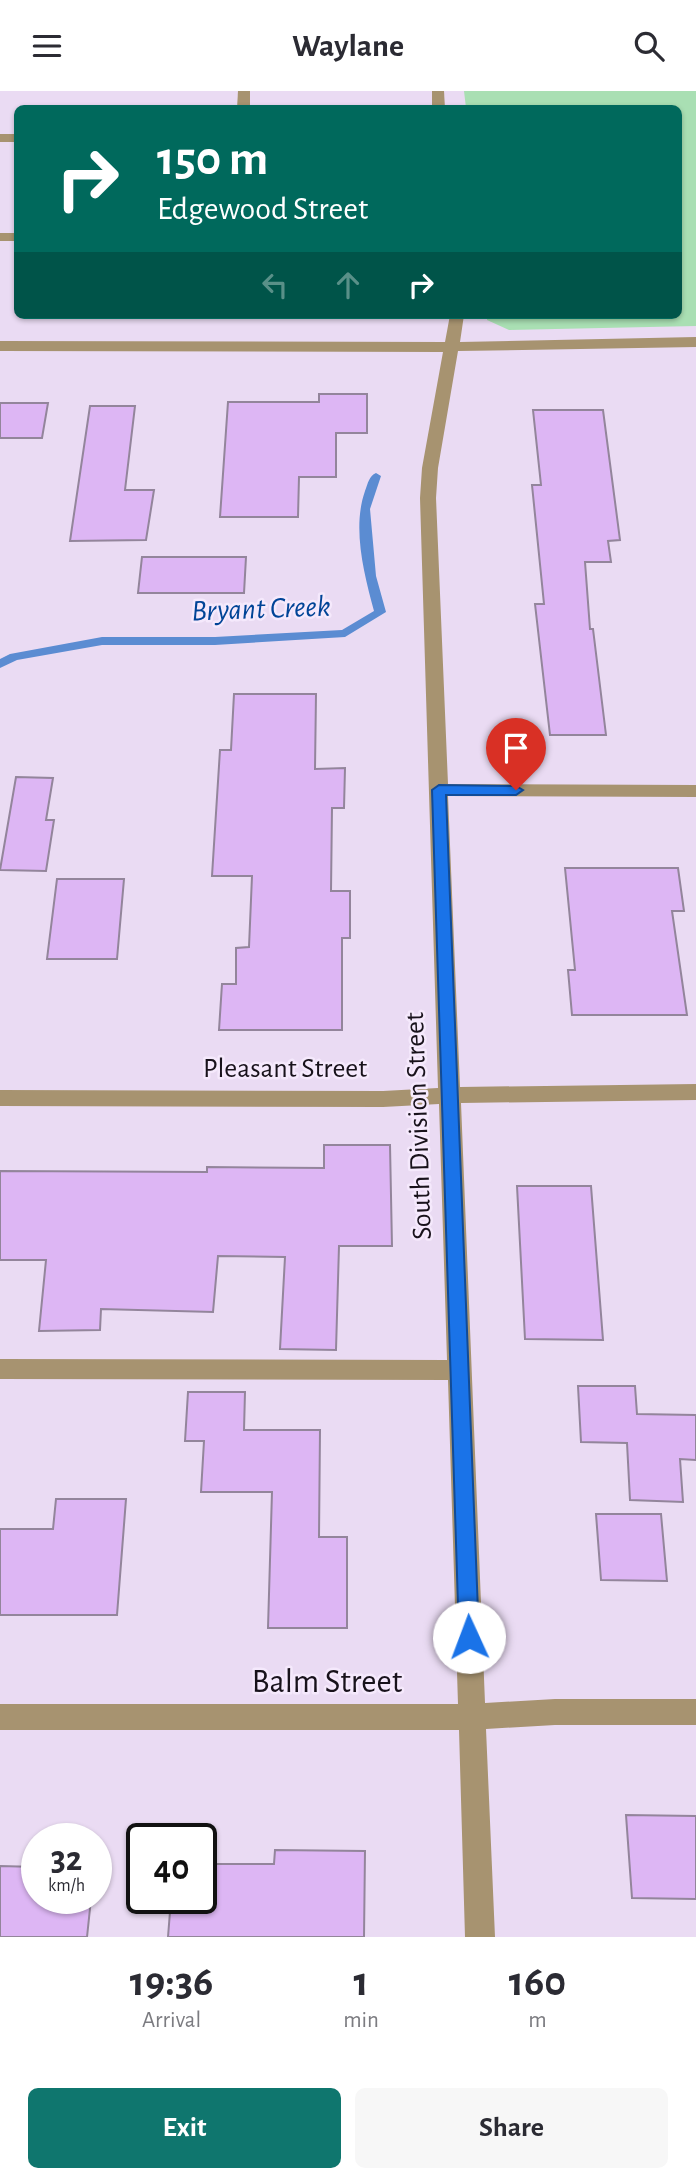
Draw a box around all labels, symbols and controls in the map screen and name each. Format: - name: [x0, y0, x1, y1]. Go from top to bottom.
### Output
- icon: menu: [28, 27, 66, 65]
- icon: search: [630, 27, 668, 65]
- text: Waylane: [292, 30, 404, 62]
- icon: right: [42, 133, 133, 224]
- text: 150 m: [157, 135, 268, 184]
- text: Edgewood Street: [157, 193, 368, 225]
- icon: left: [256, 266, 294, 304]
- icon: ahead: [329, 266, 367, 304]
- icon: right: [402, 266, 440, 304]
- water label: Bryant Creek: [191, 592, 331, 626]
- pin: [486, 718, 546, 790]
- icon: arrive: [497, 729, 535, 767]
- street label: South Division Street: [401, 1012, 437, 1240]
- street label: Pleasant Street: [203, 1055, 367, 1083]
- position arrow: [432, 1600, 506, 1674]
- street label: Balm Street: [252, 1666, 403, 1699]
- speed limit sign: 40: [126, 1823, 217, 1914]
- text: 32: [51, 1842, 82, 1877]
- text: km/h: [48, 1877, 85, 1895]
- text: 19:36: [130, 1961, 213, 2003]
- text: 1: [354, 1961, 369, 2003]
- text: 160: [509, 1961, 566, 2003]
- text: Arrival: [142, 2009, 201, 2032]
- text: min: [343, 2009, 379, 2032]
- text: m: [528, 2009, 547, 2032]
- button: Exit: [28, 2088, 341, 2168]
- button: Share: [355, 2088, 668, 2168]

